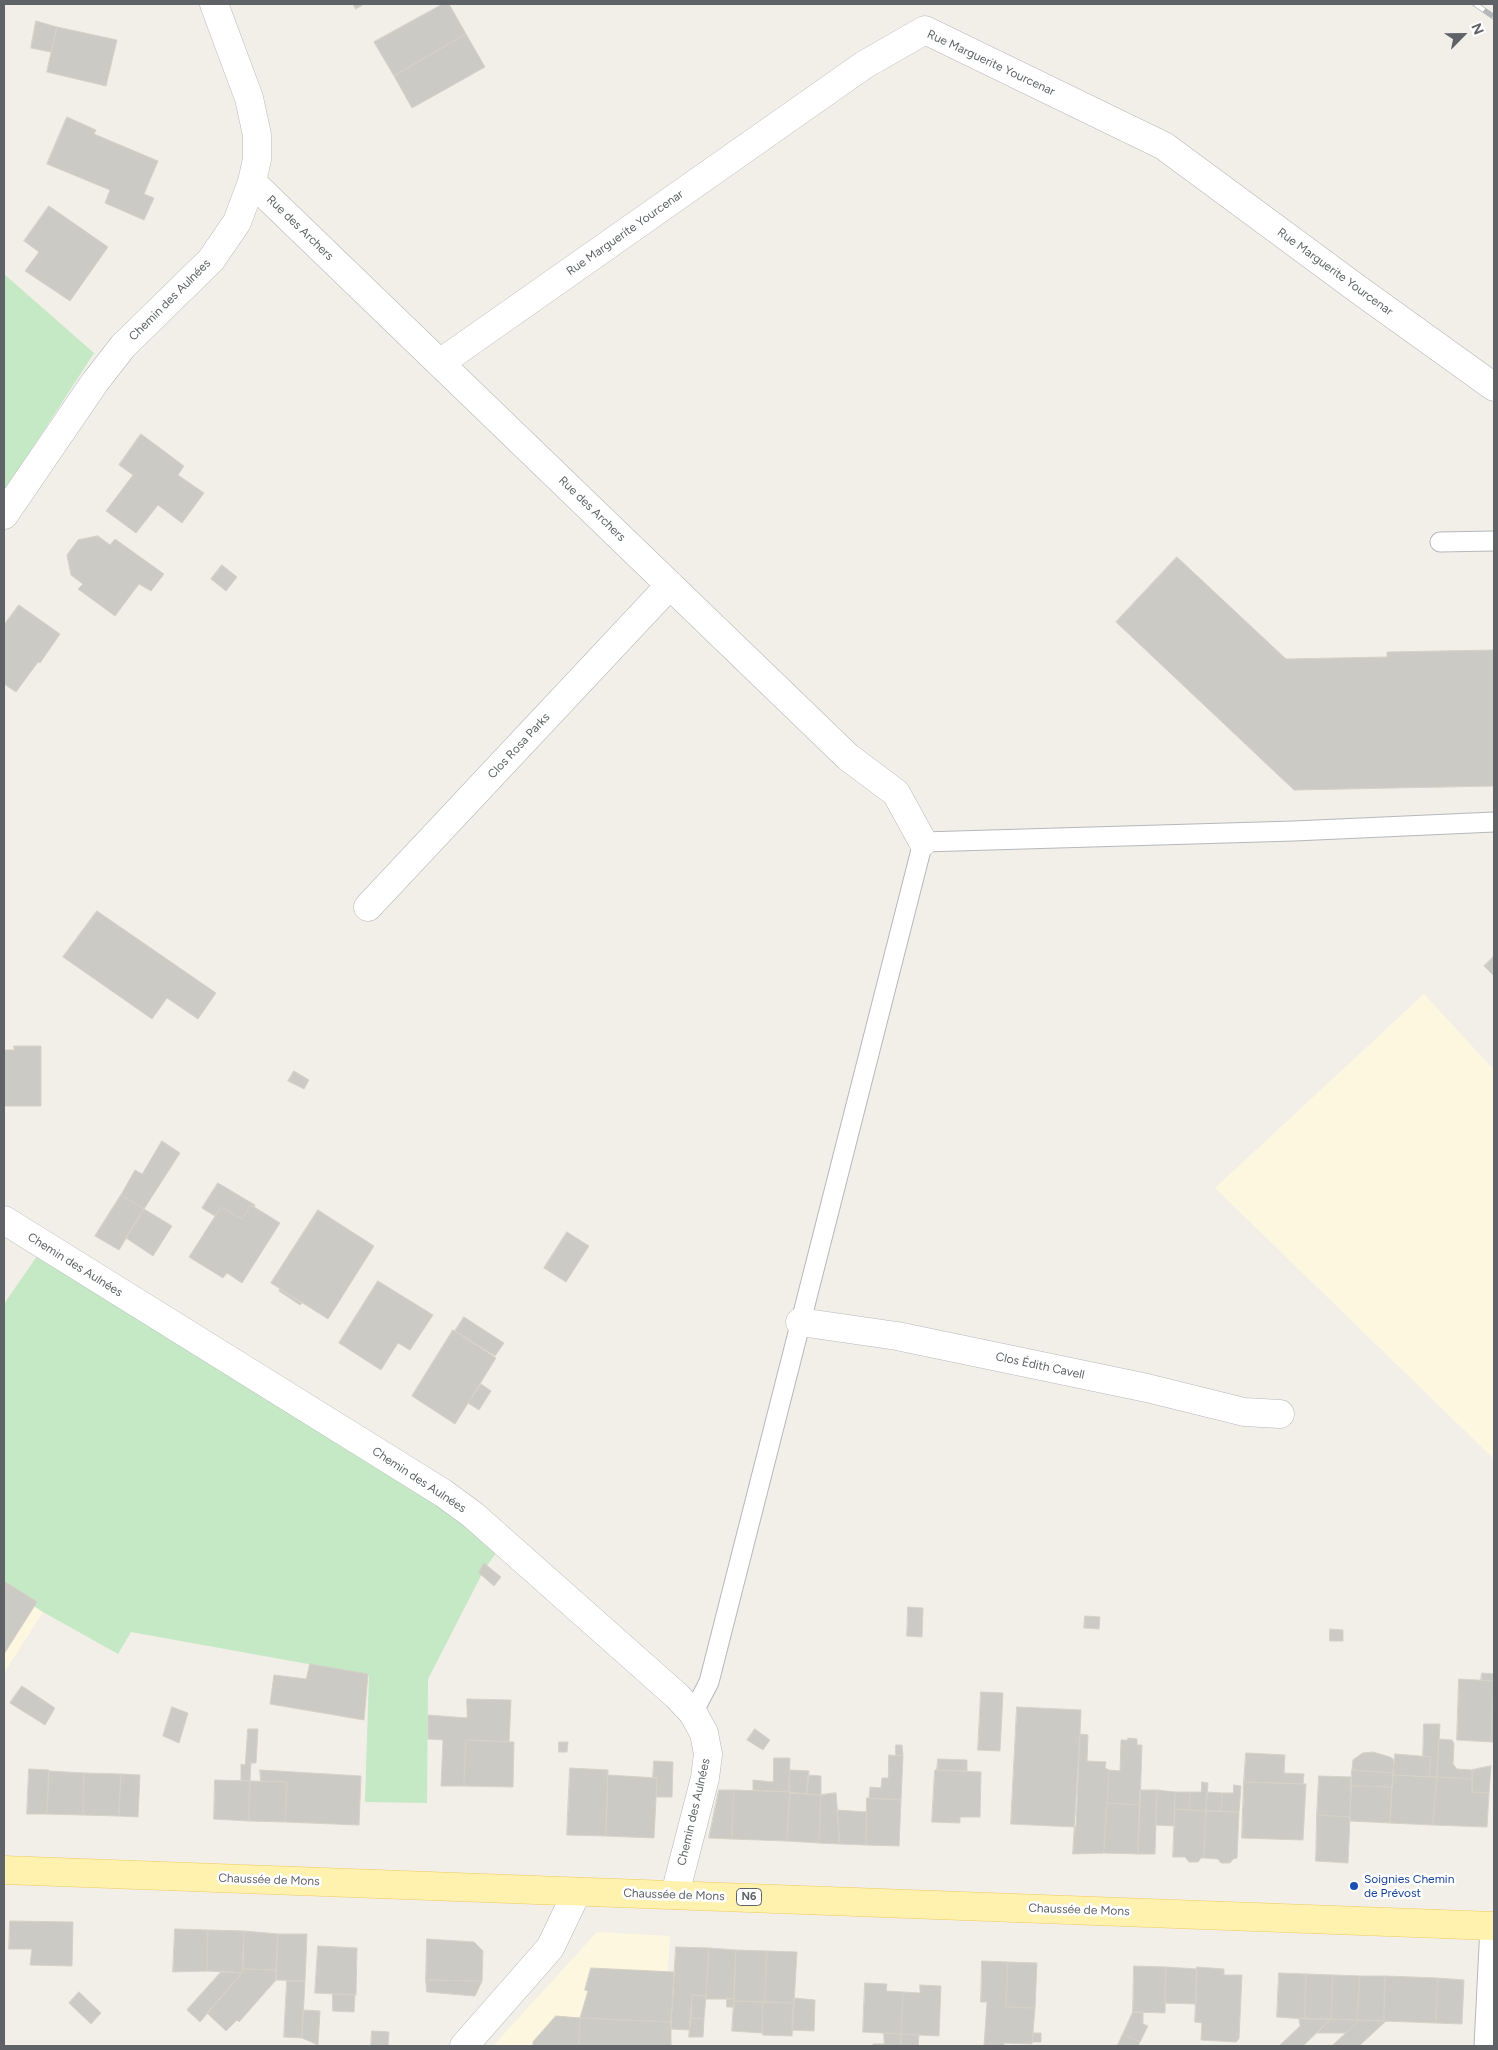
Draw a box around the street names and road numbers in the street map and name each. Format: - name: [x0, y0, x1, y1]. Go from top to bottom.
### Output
- street label: Rue Marguerite Yourcenar: [925, 27, 1057, 99]
- street label: Rue Marguerite Yourcenar: [564, 187, 686, 279]
- street label: Rue des Archers: [264, 192, 336, 264]
- street label: Rue Marguerite Yourcenar: [1274, 225, 1396, 319]
- street label: Chemin des Aulnées: [126, 256, 214, 344]
- street label: Rue des Archers: [556, 473, 628, 545]
- street label: Clos Rosa Parks: [485, 710, 553, 782]
- street label: Chemin des Aulnées: [25, 1230, 125, 1300]
- street label: Clos Édith Cavell: [994, 1350, 1086, 1382]
- street label: Chemin des Aulnées: [369, 1444, 469, 1516]
- street label: Chemin des Aulnées: [675, 1757, 713, 1867]
- street label: Chaussée de Mons: [218, 1871, 320, 1889]
- street label: Chaussée de Mons: [623, 1886, 725, 1904]
- road number: N6: [736, 1888, 762, 1905]
- street label: Chaussée de Mons: [1028, 1901, 1130, 1919]

